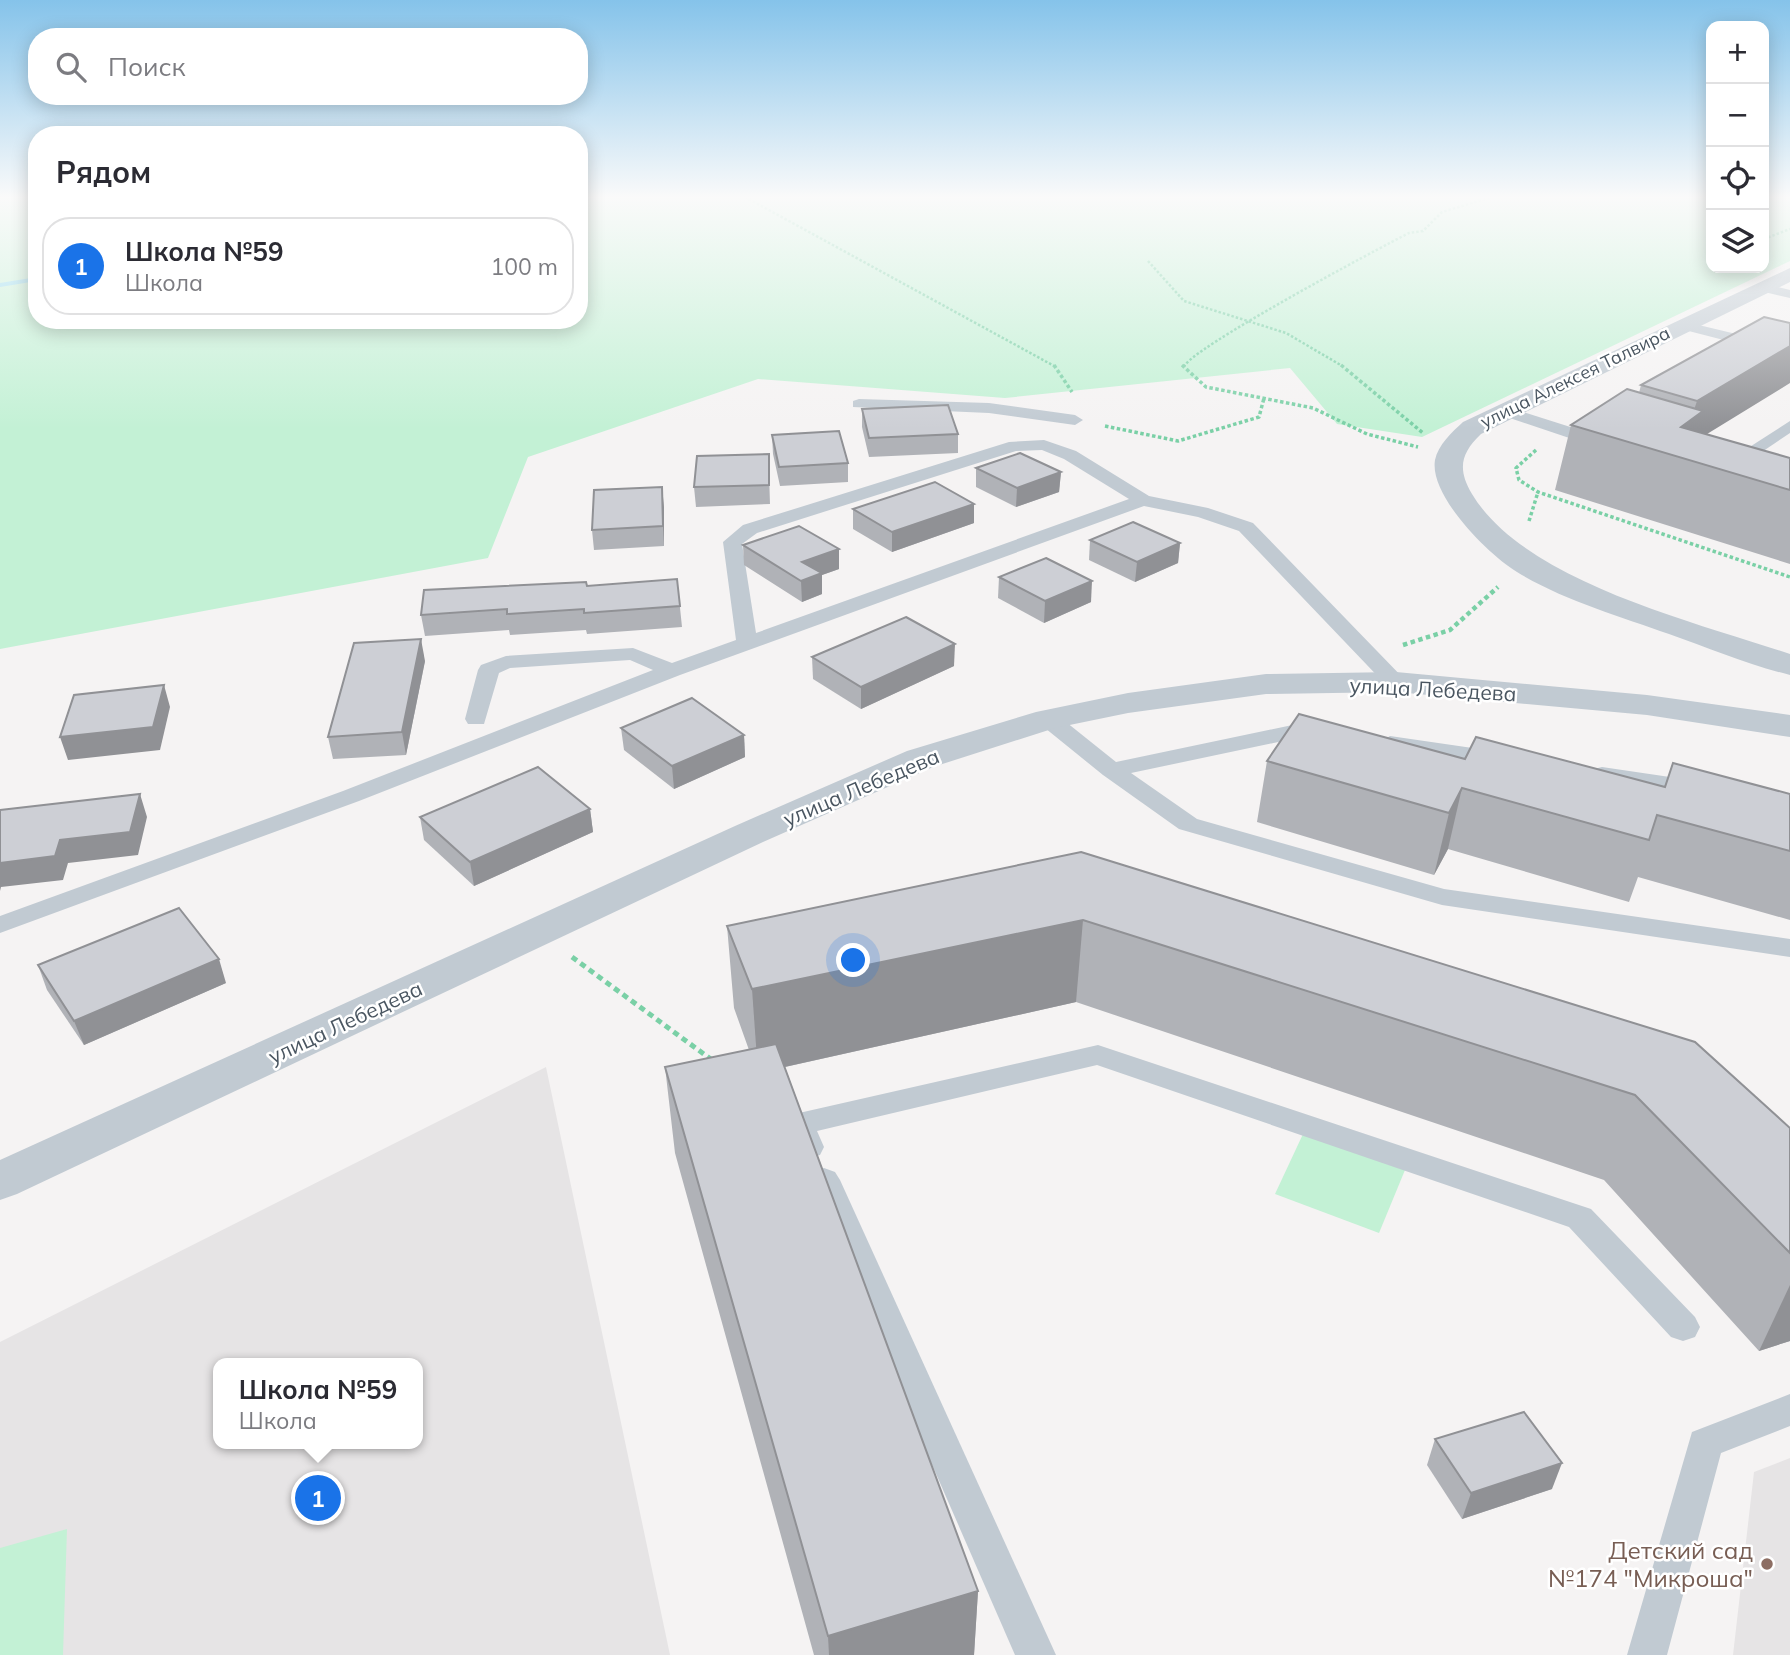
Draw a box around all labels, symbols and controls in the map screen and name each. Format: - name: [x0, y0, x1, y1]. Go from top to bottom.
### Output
- map controls: [1706, 21, 1769, 273]
- button: +: [1706, 21, 1769, 84]
- search box: [28, 28, 588, 105]
- icon: search: [52, 48, 90, 86]
- text: Поиск: [108, 50, 186, 83]
- button: −: [1706, 84, 1769, 147]
- button: locate: [1706, 147, 1769, 210]
- text: Рядом: [56, 153, 151, 191]
- button: layers: [1706, 210, 1769, 273]
- text: Школа №59: [125, 235, 284, 268]
- text: 1: [74, 252, 88, 281]
- text: 100 m: [490, 252, 558, 281]
- text: Школа: [125, 268, 203, 297]
- street label: улица Алексея Талвира: [1476, 321, 1674, 433]
- street label: улица Лебедева: [1349, 672, 1517, 706]
- street label: улица Лебедева: [779, 742, 943, 832]
- your location: [836, 943, 870, 977]
- street label: улица Лебедева: [264, 975, 426, 1069]
- popup: [213, 1358, 423, 1449]
- text: Школа №59: [239, 1373, 397, 1406]
- text: Школа: [239, 1406, 317, 1435]
- pin: 1: [295, 1472, 341, 1524]
- place label: Детский сад №174 "Микроша": [1548, 1535, 1753, 1593]
- marker: Детский сад №174 "Микроша": [1759, 1556, 1775, 1572]

